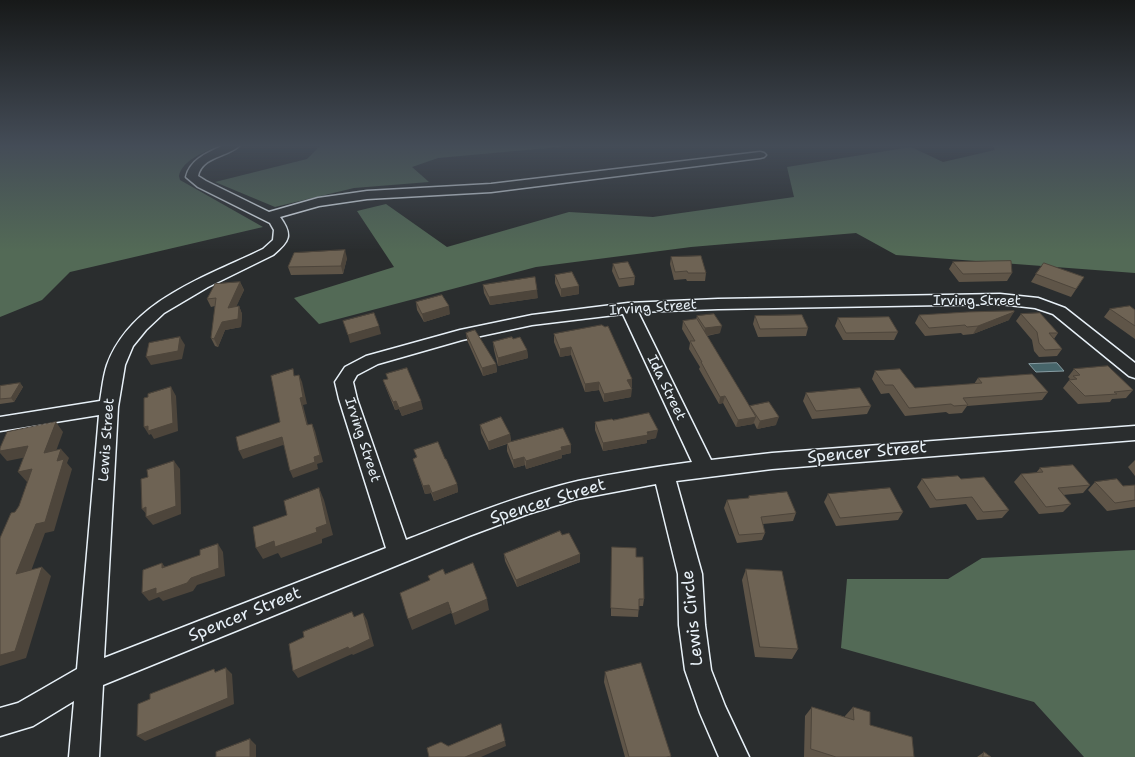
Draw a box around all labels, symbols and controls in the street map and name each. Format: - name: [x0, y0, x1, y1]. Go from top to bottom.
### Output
- street label: Irving Street: [933, 293, 1021, 309]
- street label: Irving Street: [609, 297, 697, 319]
- street label: Ida Street: [643, 353, 689, 423]
- street label: Irving Street: [340, 396, 384, 484]
- street label: Lewis Street: [96, 398, 118, 482]
- street label: Spencer Street: [806, 438, 928, 468]
- street label: Spencer Street: [488, 475, 608, 529]
- street label: Lewis Circle: [678, 569, 708, 667]
- street label: Spencer Street: [186, 583, 304, 647]

